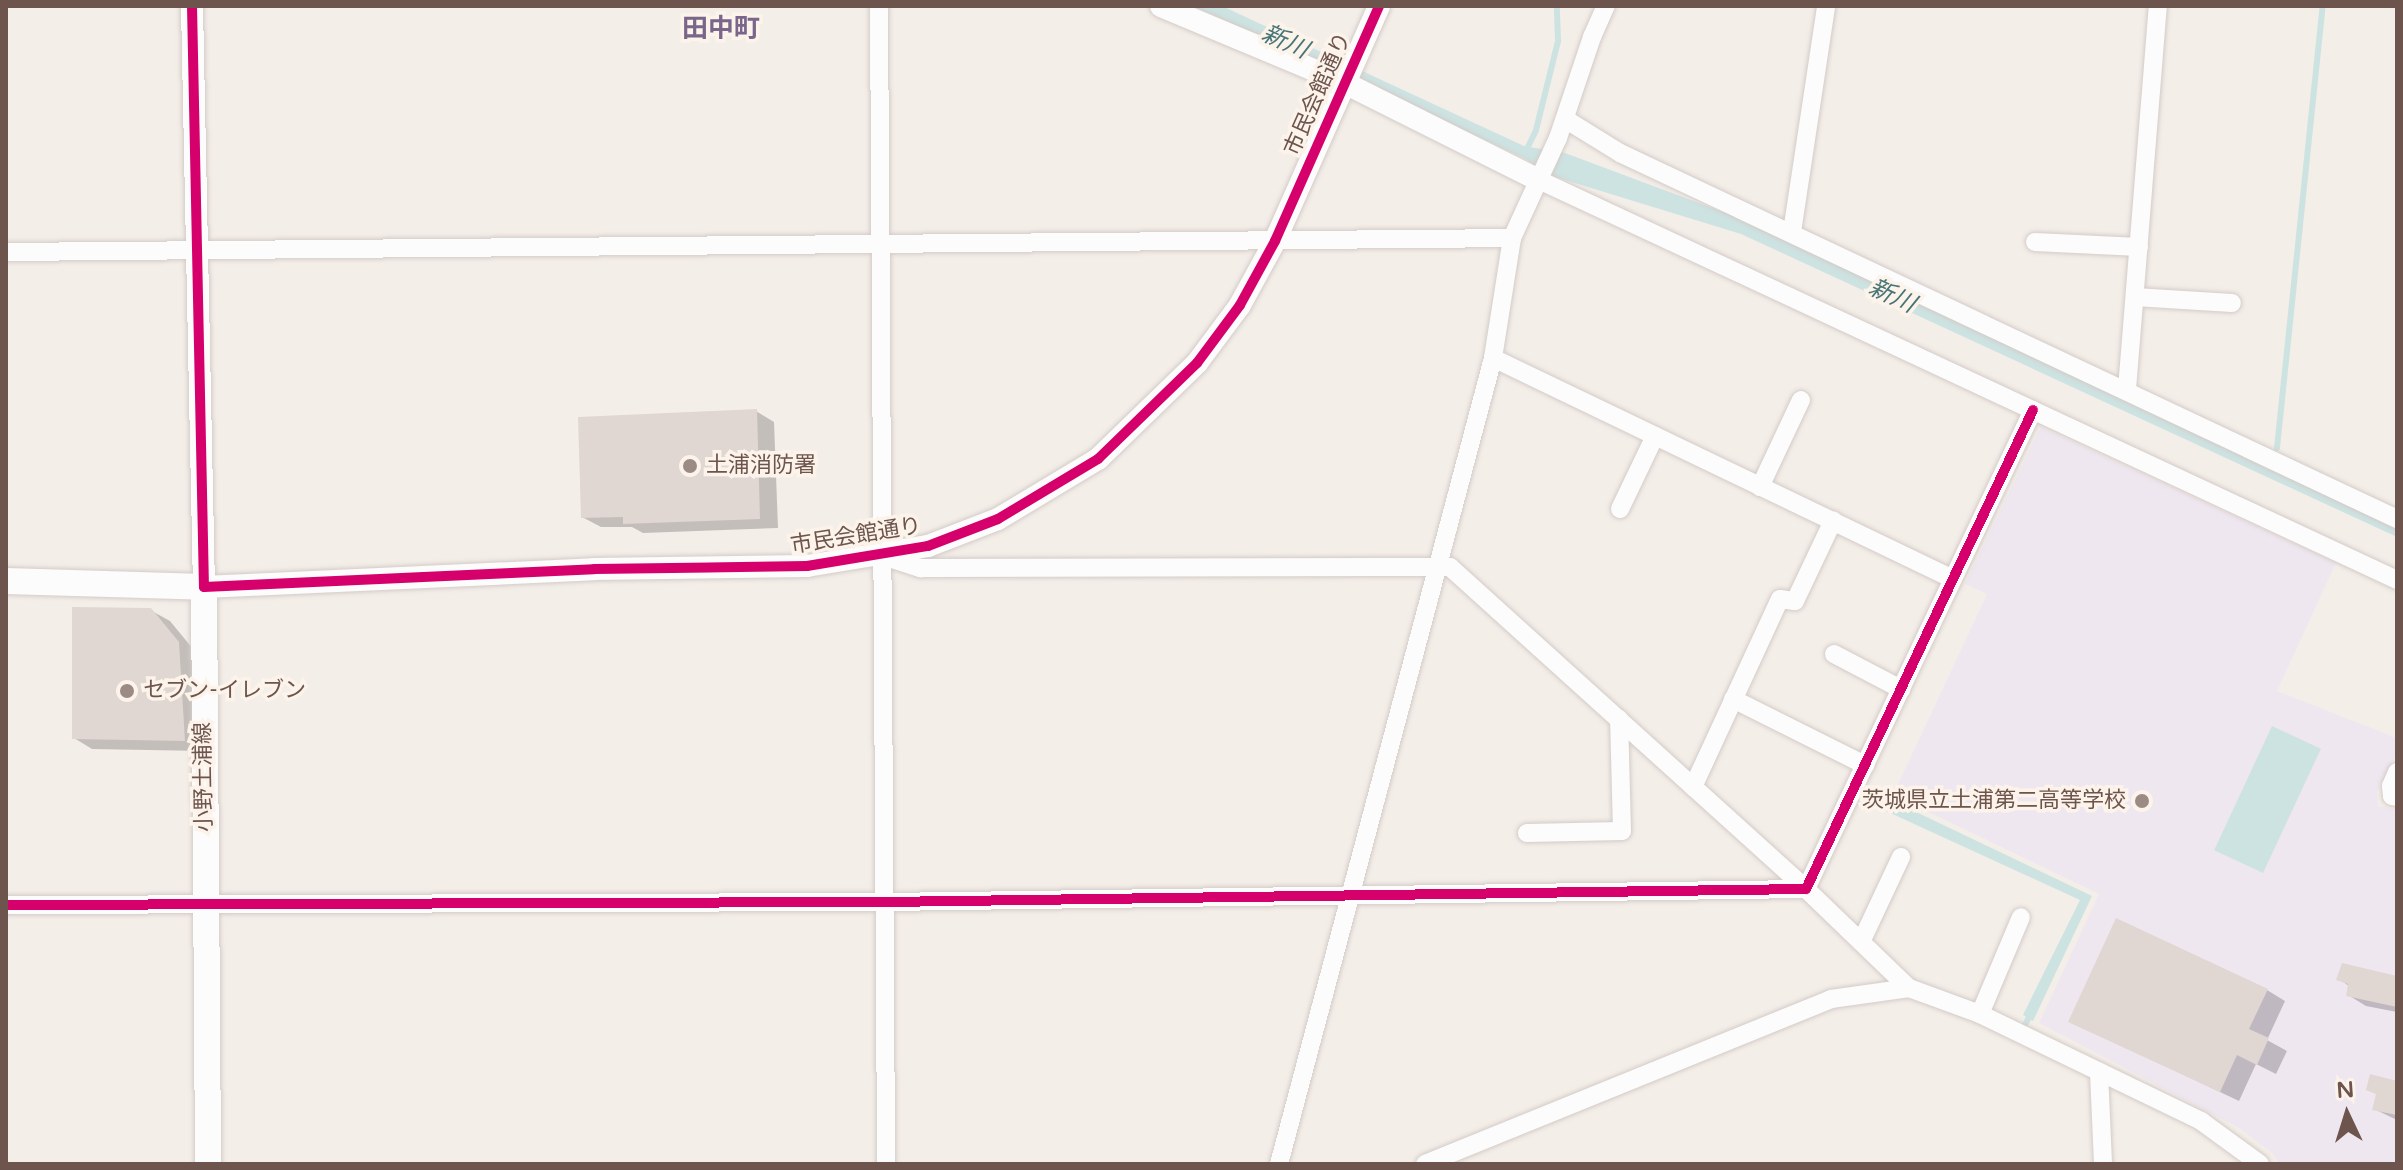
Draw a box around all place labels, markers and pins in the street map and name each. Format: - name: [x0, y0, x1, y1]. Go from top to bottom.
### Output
- place label: 土浦消防署: [706, 453, 816, 479]
- marker: 土浦消防署: [681, 457, 699, 475]
- place label: セブン-イレブン: [143, 678, 306, 704]
- marker: セブン-イレブン: [118, 682, 136, 700]
- place label: 茨城県立土浦第二高等学校: [1862, 788, 2126, 814]
- marker: 茨城県立土浦第二高等学校: [2133, 792, 2151, 810]

